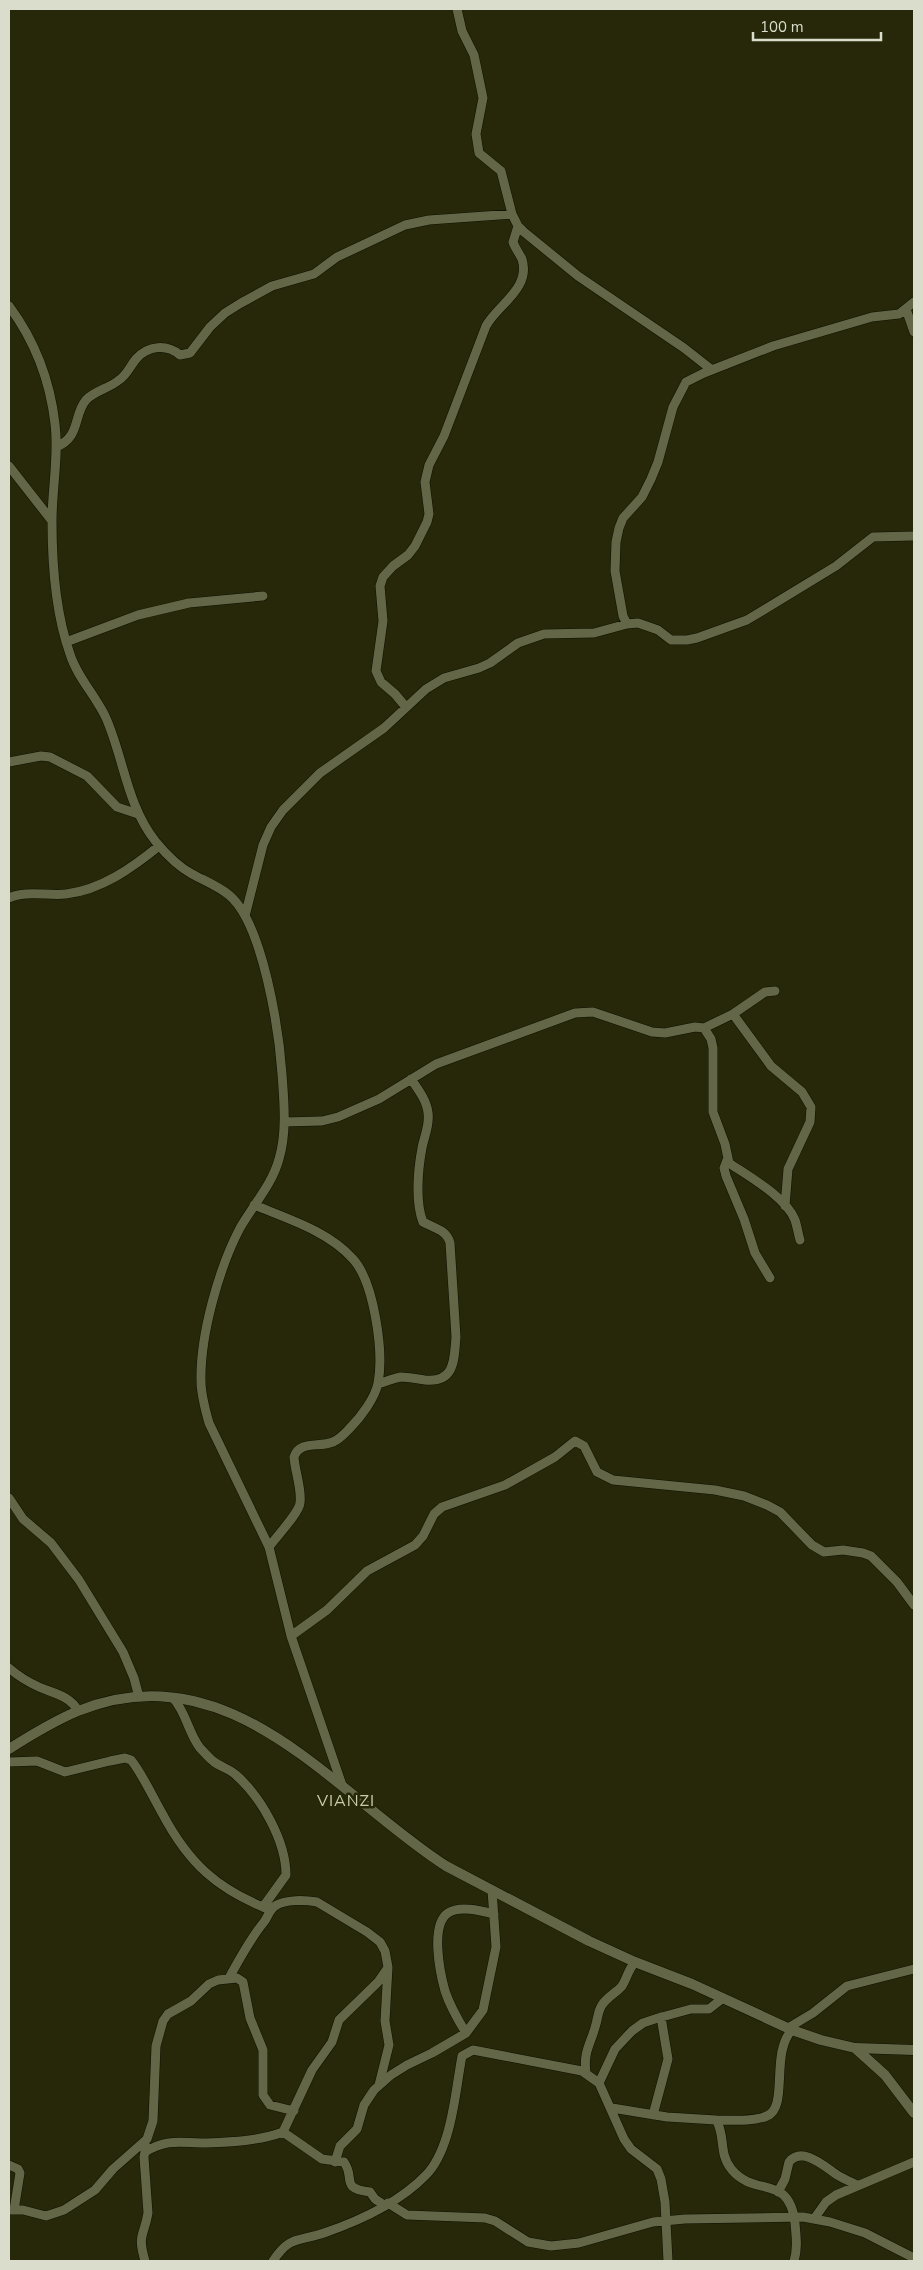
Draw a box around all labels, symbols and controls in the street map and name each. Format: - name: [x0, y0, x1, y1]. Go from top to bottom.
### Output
- scale bar: [753, 10, 880, 42]
- text: 100 m: [760, 17, 804, 37]
- district label: VIANZI: [316, 1790, 375, 1812]

